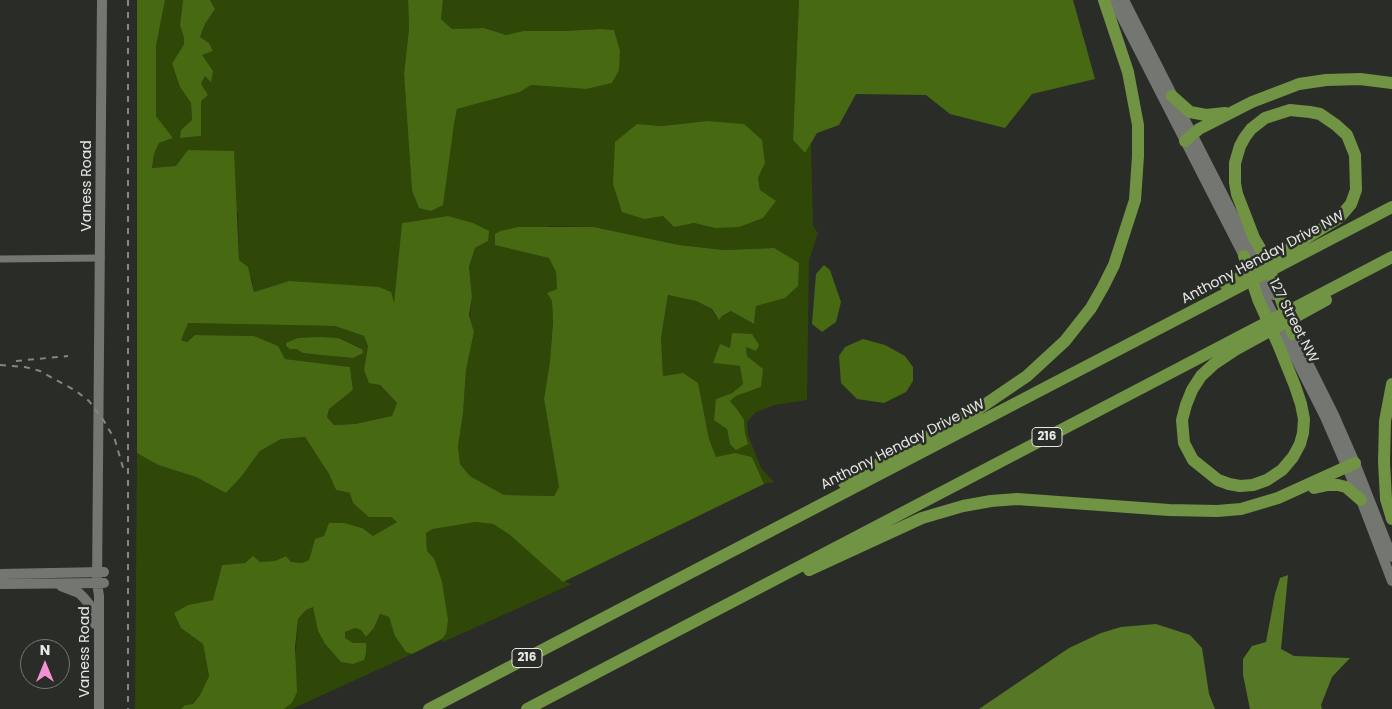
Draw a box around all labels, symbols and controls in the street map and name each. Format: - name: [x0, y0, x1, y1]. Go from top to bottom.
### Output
- street label: Vaness Road: [79, 140, 95, 232]
- street label: Anthony Henday Drive NW: [1179, 208, 1347, 308]
- street label: 127 Street NW: [1265, 276, 1321, 366]
- street label: Anthony Henday Drive NW: [818, 396, 988, 494]
- road number: 216: [1032, 428, 1062, 447]
- street label: Vaness Road: [77, 606, 93, 698]
- north arrow: [20, 639, 70, 689]
- text: N: [40, 640, 50, 660]
- road number: 216: [512, 648, 542, 668]

